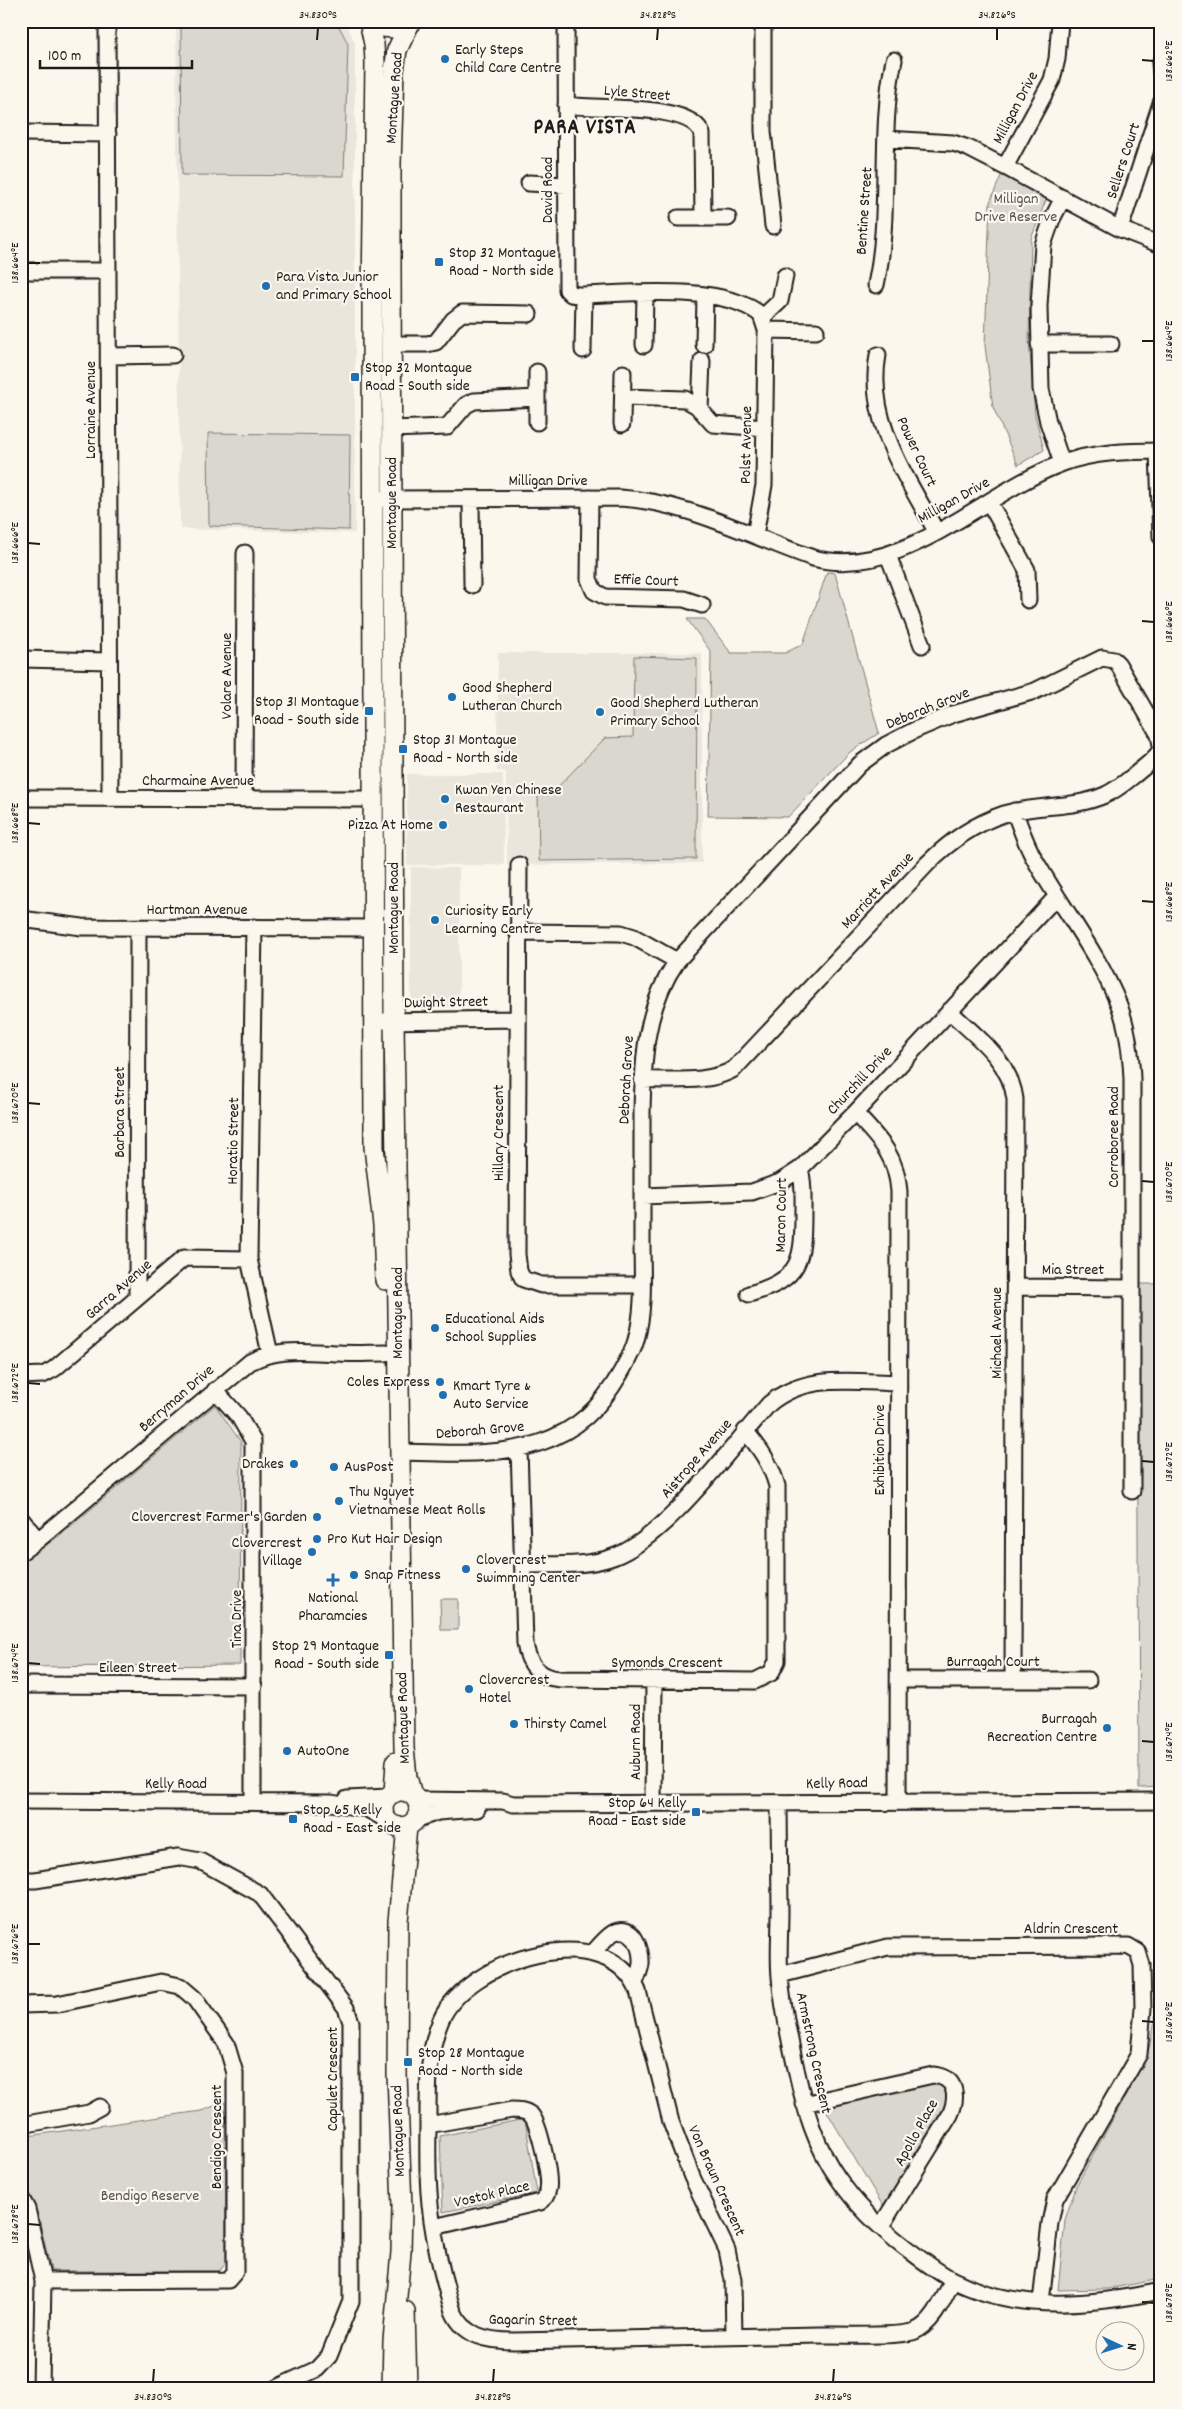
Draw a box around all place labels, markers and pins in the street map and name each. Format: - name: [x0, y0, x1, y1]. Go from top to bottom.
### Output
- place label: Early Steps Child Care Centre: [455, 39, 561, 80]
- marker: Early Steps Child Care Centre: [439, 53, 451, 65]
- place label: Stop 32 Montague Road - North side: [449, 242, 556, 283]
- marker: Stop 32 Montague Road - North side: [433, 256, 445, 268]
- place label: Para Vista Junior and Primary School: [276, 266, 392, 307]
- marker: Para Vista Junior and Primary School: [260, 280, 272, 292]
- place label: Stop 32 Montague Road - South side: [365, 357, 472, 398]
- marker: Stop 32 Montague Road - South side: [349, 371, 361, 383]
- place label: Good Shepherd Lutheran Church: [462, 677, 562, 718]
- place label: Stop 31 Montague Road - South side: [254, 691, 359, 732]
- marker: Good Shepherd Lutheran Church: [446, 691, 458, 703]
- place label: Good Shepherd Lutheran Primary School: [610, 692, 758, 733]
- marker: Stop 31 Montague Road - South side: [363, 705, 375, 717]
- marker: Good Shepherd Lutheran Primary School: [594, 706, 606, 718]
- place label: Stop 31 Montague Road - North side: [413, 729, 518, 770]
- marker: Stop 31 Montague Road - North side: [397, 743, 409, 755]
- place label: Kwan Yen Chinese Restaurant: [455, 779, 562, 820]
- marker: Kwan Yen Chinese Restaurant: [439, 793, 451, 805]
- place label: Pizza At Home: [348, 814, 433, 837]
- marker: Pizza At Home: [437, 819, 449, 831]
- place label: Curiosity Early Learning Centre: [445, 900, 542, 941]
- marker: Curiosity Early Learning Centre: [429, 914, 441, 926]
- place label: Educational Aids School Supplies: [445, 1308, 545, 1349]
- marker: Educational Aids School Supplies: [429, 1322, 441, 1334]
- place label: Coles Express: [347, 1371, 430, 1394]
- place label: Kmart Tyre & Auto Service: [453, 1375, 531, 1416]
- marker: Coles Express: [434, 1376, 446, 1388]
- marker: Kmart Tyre & Auto Service: [437, 1389, 449, 1401]
- place label: Drakes: [242, 1453, 284, 1476]
- place label: AusPost: [344, 1456, 393, 1479]
- marker: Drakes: [288, 1458, 300, 1470]
- marker: AusPost: [328, 1461, 340, 1473]
- place label: Thu Nguyet Vietnamese Meat Rolls: [349, 1481, 486, 1522]
- marker: Thu Nguyet Vietnamese Meat Rolls: [333, 1495, 345, 1507]
- place label: Clovercrest Farmer's Garden: [131, 1506, 307, 1529]
- marker: Clovercrest Farmer's Garden: [311, 1511, 323, 1523]
- place label: Pro Kut Hair Design: [327, 1528, 442, 1551]
- place label: Clovercrest Village: [231, 1532, 302, 1573]
- marker: Pro Kut Hair Design: [311, 1533, 323, 1545]
- marker: Clovercrest Village: [306, 1546, 318, 1558]
- place label: Clovercrest Swimming Center: [476, 1549, 581, 1590]
- marker: Clovercrest Swimming Center: [460, 1563, 472, 1575]
- place label: Snap Fitness: [364, 1564, 441, 1587]
- marker: Snap Fitness: [348, 1569, 360, 1581]
- marker: National Pharamcies: [327, 1574, 339, 1586]
- place label: National Pharamcies: [298, 1587, 368, 1628]
- place label: Stop 29 Montague Road - South side: [272, 1635, 379, 1676]
- marker: Stop 29 Montague Road - South side: [383, 1649, 395, 1661]
- place label: Clovercrest Hotel: [479, 1669, 550, 1710]
- marker: Clovercrest Hotel: [463, 1683, 475, 1695]
- place label: Burragah Recreation Centre: [987, 1708, 1097, 1749]
- place label: Thirsty Camel: [524, 1713, 607, 1736]
- marker: Thirsty Camel: [508, 1718, 520, 1730]
- marker: Burragah Recreation Centre: [1101, 1722, 1113, 1734]
- place label: AutoOne: [297, 1740, 349, 1763]
- marker: AutoOne: [281, 1745, 293, 1757]
- place label: Stop 64 Kelly Road - East side: [588, 1792, 687, 1833]
- place label: Stop 65 Kelly Road - East side: [303, 1799, 401, 1840]
- marker: Stop 64 Kelly Road - East side: [690, 1806, 702, 1818]
- marker: Stop 65 Kelly Road - East side: [287, 1813, 299, 1825]
- place label: Stop 28 Montague Road - North side: [418, 2042, 524, 2083]
- marker: Stop 28 Montague Road - North side: [402, 2056, 414, 2068]

